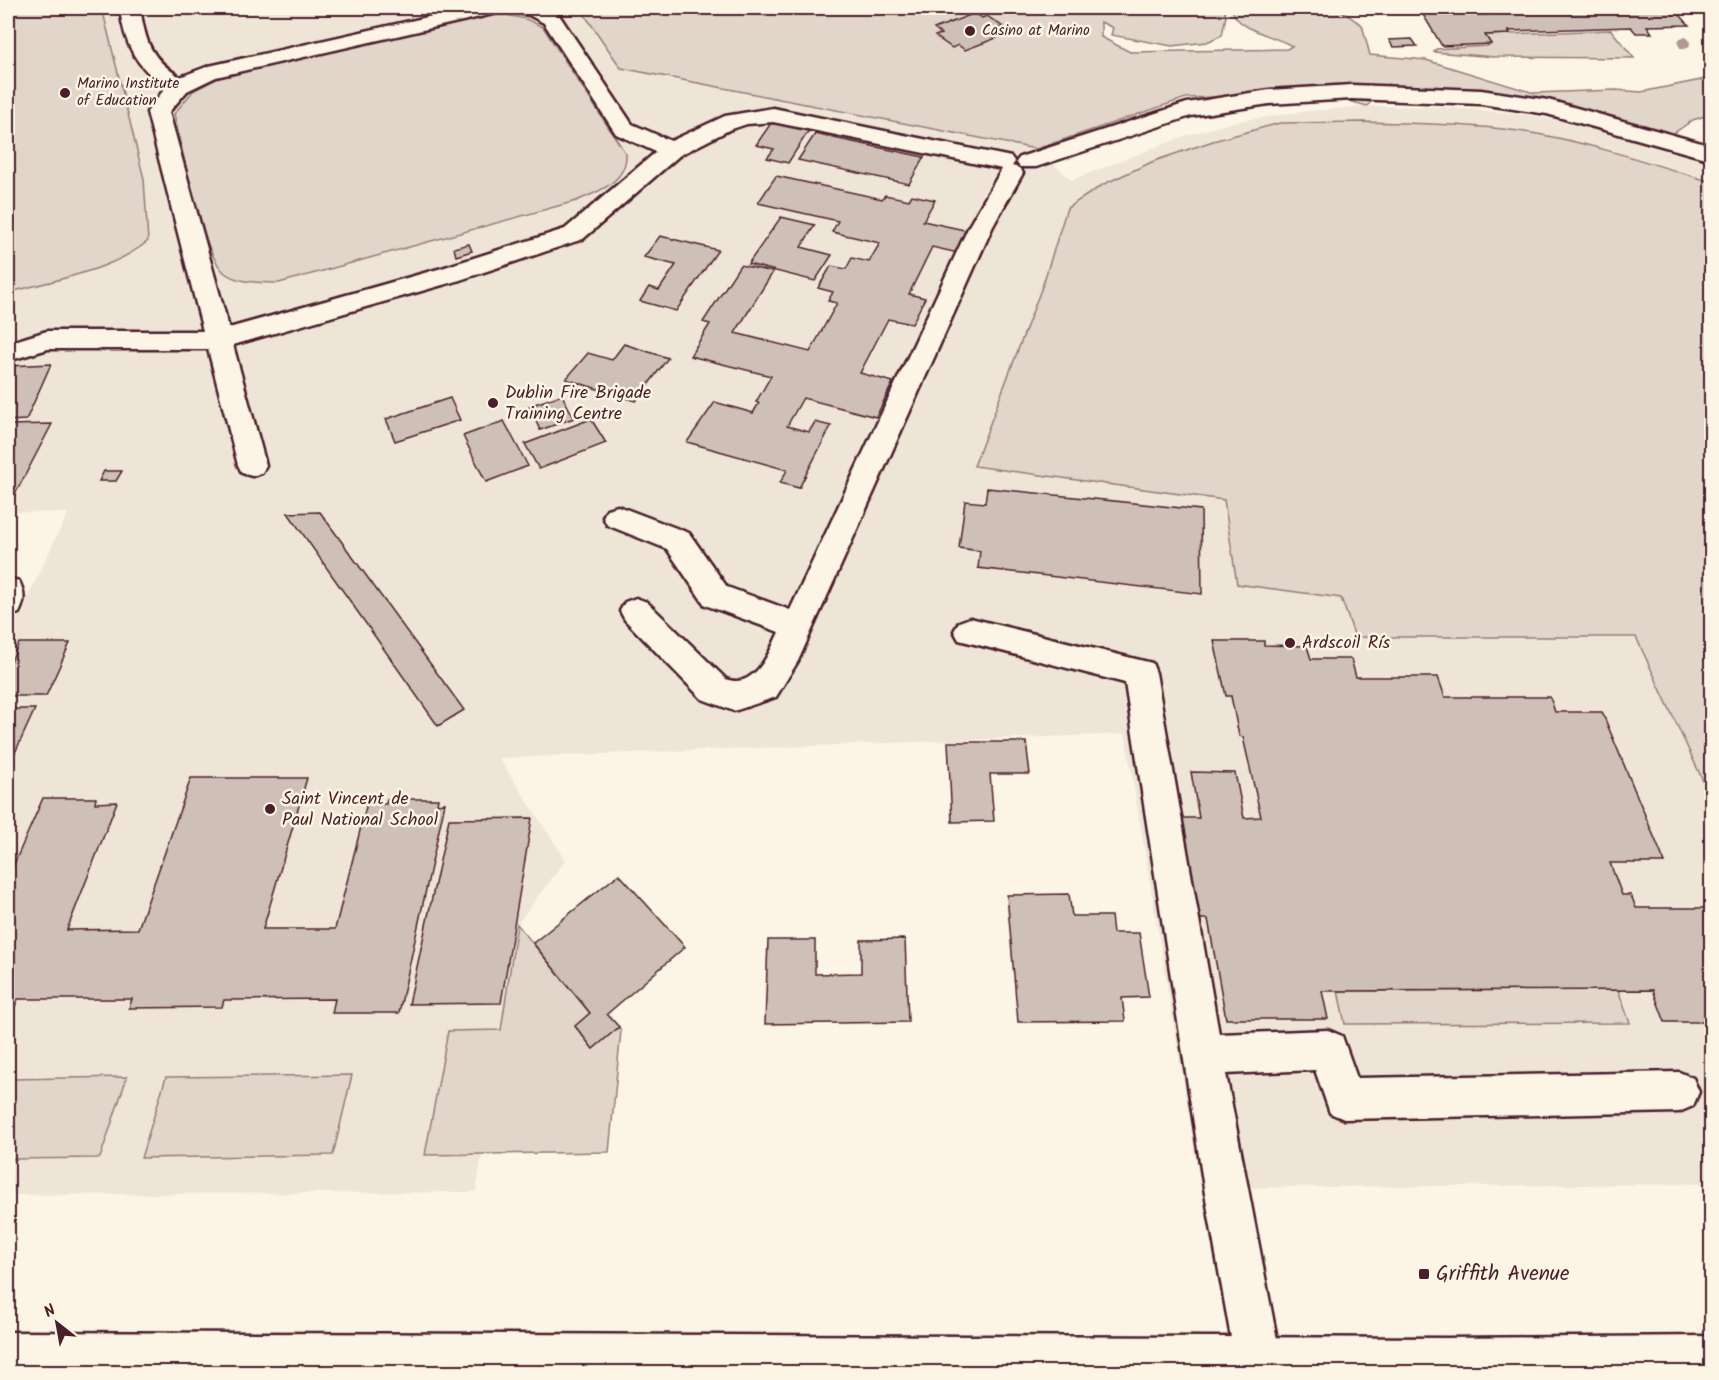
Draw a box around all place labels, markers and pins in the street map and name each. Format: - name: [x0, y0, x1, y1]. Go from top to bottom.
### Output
- place label: Casino at Marino: [982, 19, 1090, 43]
- marker: Casino at Marino: [963, 24, 977, 38]
- place label: Marino Institute of Education: [77, 72, 179, 113]
- marker: Marino Institute of Education: [58, 86, 72, 100]
- place label: Dublin Fire Brigade Training Centre: [505, 379, 651, 429]
- marker: Dublin Fire Brigade Training Centre: [486, 396, 500, 410]
- place label: Ardscoil Rís: [1302, 629, 1390, 658]
- marker: Ardscoil Rís: [1283, 636, 1297, 650]
- place label: Saint Vincent de Paul National School: [282, 785, 439, 835]
- marker: Saint Vincent de Paul National School: [263, 802, 277, 816]
- place label: Griffith Avenue: [1436, 1258, 1570, 1291]
- marker: Griffith Avenue: [1417, 1267, 1431, 1281]

